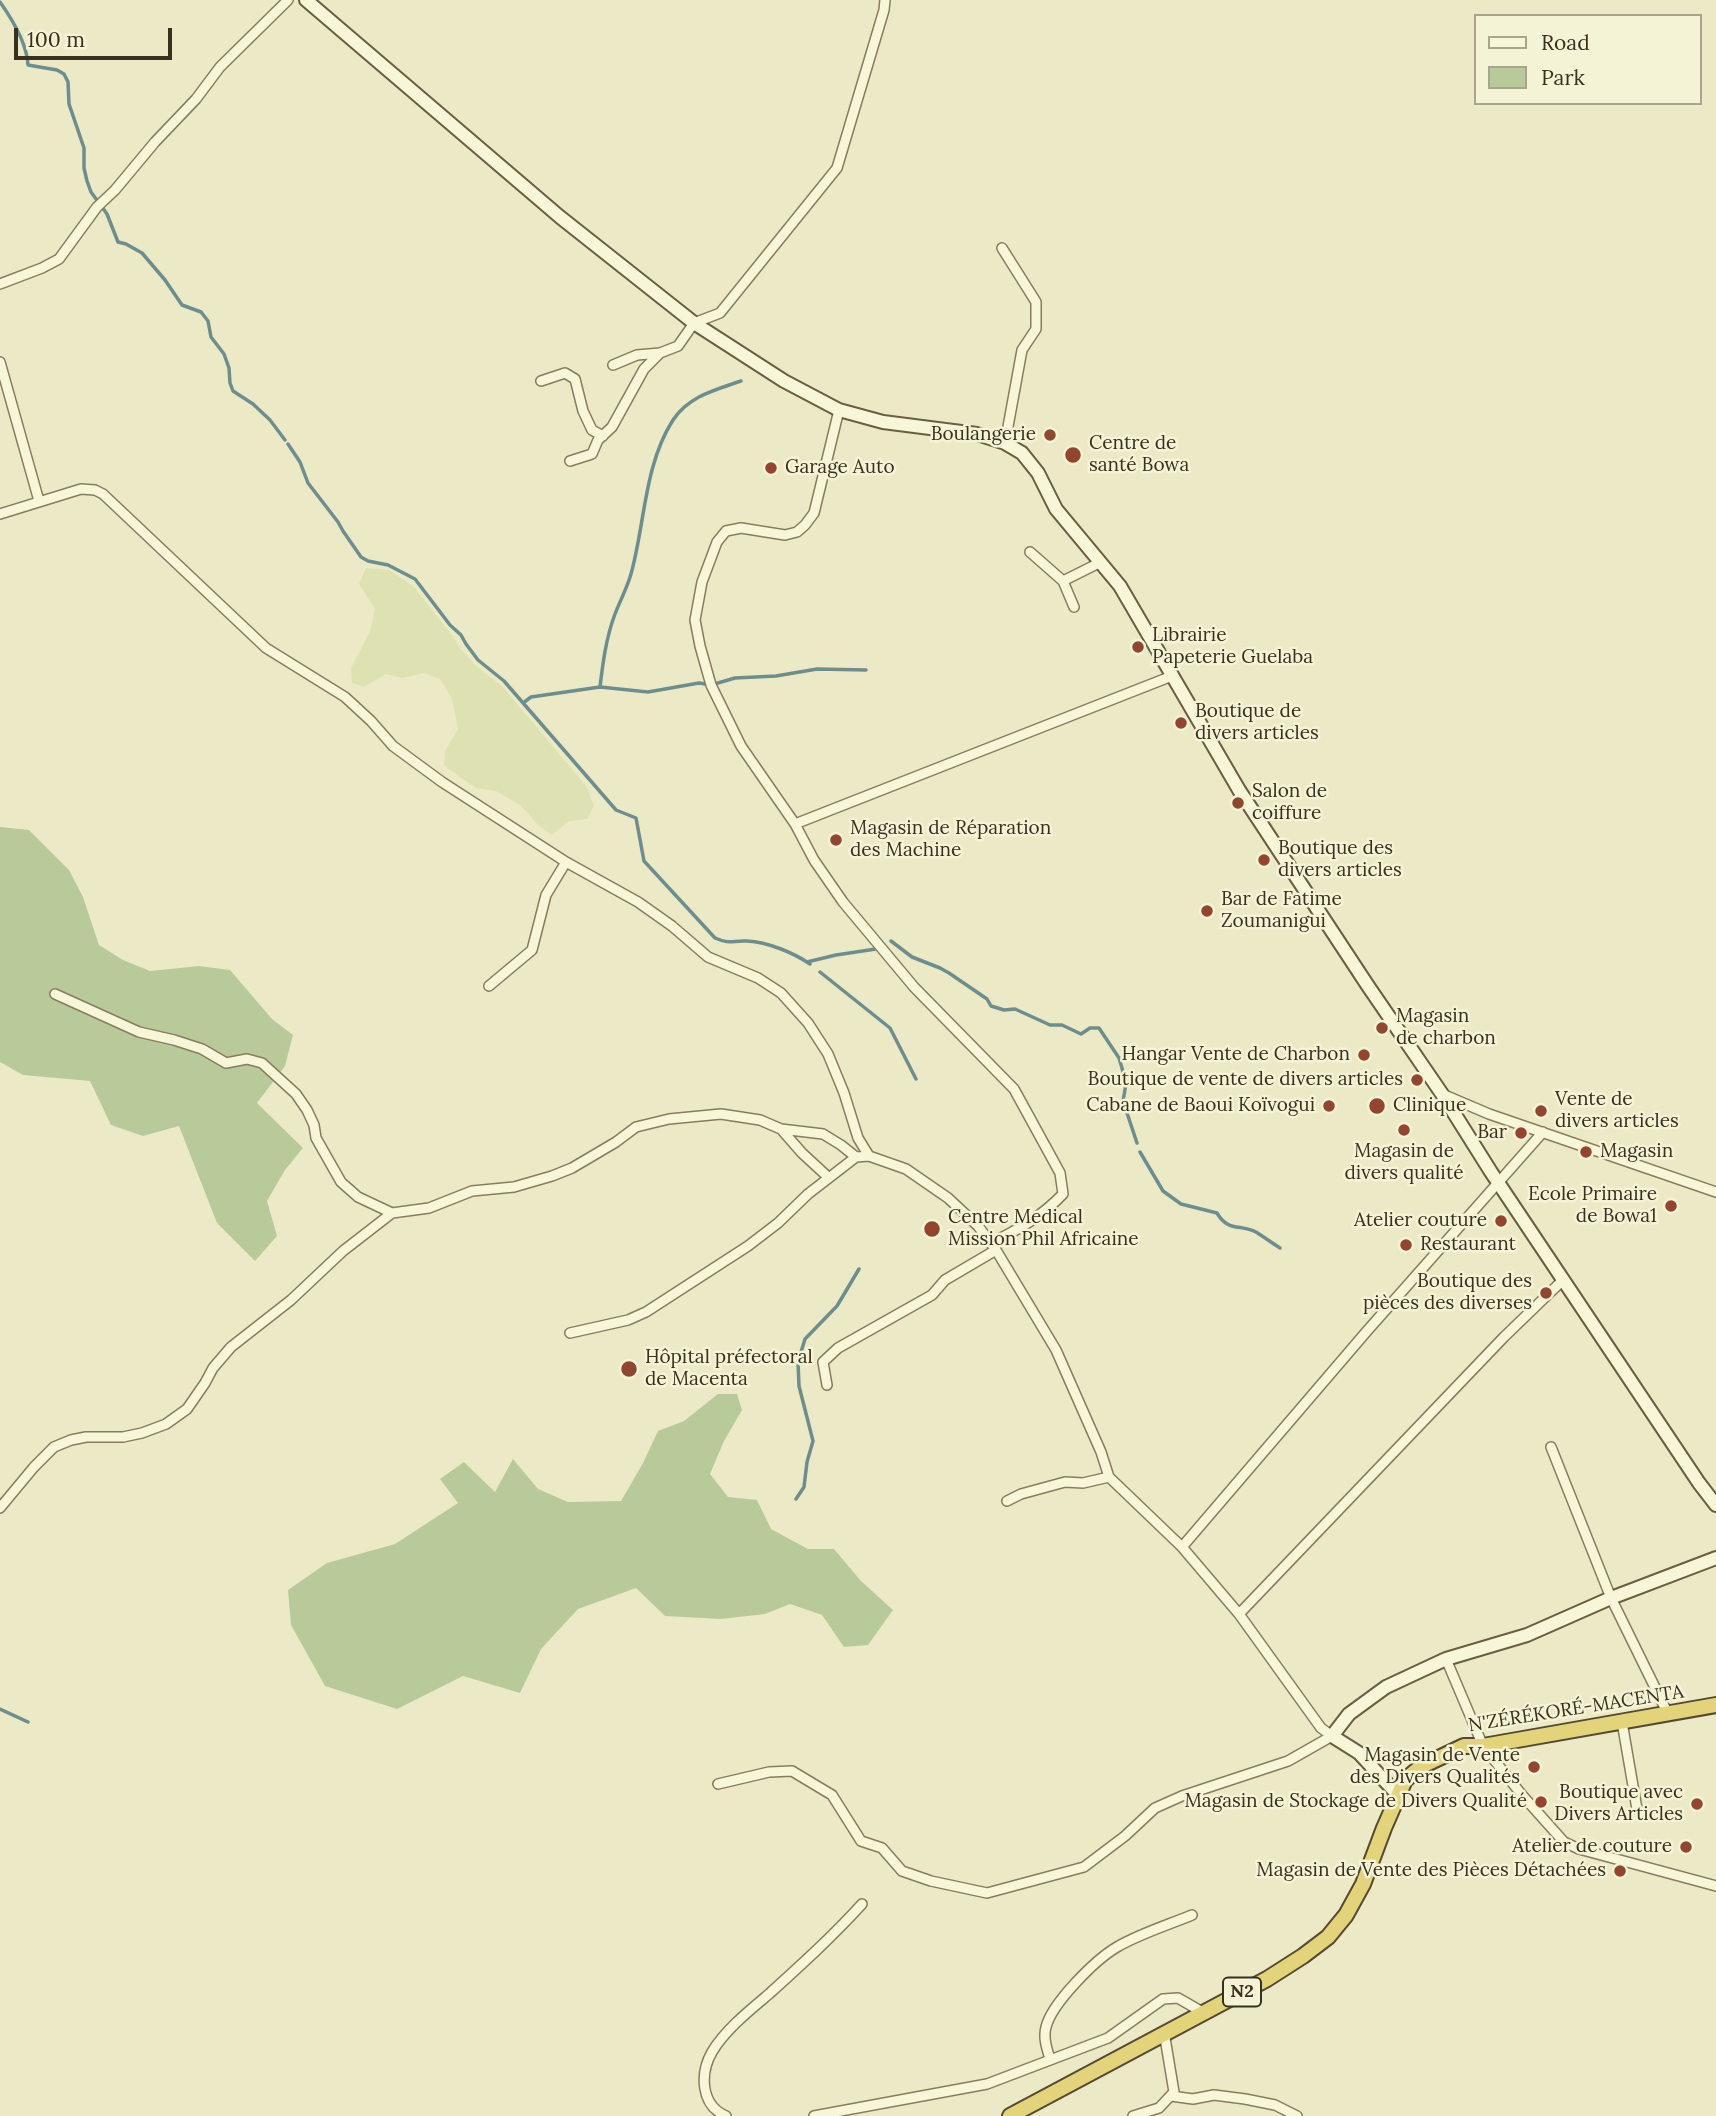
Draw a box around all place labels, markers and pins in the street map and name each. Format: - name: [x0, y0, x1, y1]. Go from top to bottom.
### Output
- place label: Boulangerie: [931, 424, 1036, 446]
- marker: Boulangerie: [1042, 427, 1058, 443]
- place label: Centre de santé Bowa: [1089, 433, 1189, 477]
- marker: Centre de santé Bowa: [1063, 445, 1083, 465]
- place label: Garage Auto: [785, 457, 895, 479]
- marker: Garage Auto: [763, 460, 779, 476]
- place label: Librairie Papeterie Guelaba: [1152, 625, 1313, 669]
- marker: Librairie Papeterie Guelaba: [1130, 639, 1146, 655]
- place label: Boutique de divers articles: [1195, 701, 1319, 745]
- marker: Boutique de divers articles: [1173, 715, 1189, 731]
- place label: Salon de coiffure: [1252, 781, 1327, 825]
- marker: Salon de coiffure: [1230, 795, 1246, 811]
- place label: Magasin de Réparation des Machine: [850, 818, 1051, 862]
- marker: Magasin de Réparation des Machine: [828, 832, 844, 848]
- place label: Boutique des divers articles: [1278, 838, 1402, 882]
- marker: Boutique des divers articles: [1256, 852, 1272, 868]
- place label: Bar de Fatime Zoumanigui: [1221, 889, 1342, 933]
- marker: Bar de Fatime Zoumanigui: [1199, 903, 1215, 919]
- place label: Magasin de charbon: [1396, 1006, 1496, 1050]
- marker: Magasin de charbon: [1374, 1020, 1390, 1036]
- place label: Hangar Vente de Charbon: [1122, 1044, 1350, 1066]
- marker: Hangar Vente de Charbon: [1356, 1047, 1372, 1063]
- place label: Boutique de vente de divers articles: [1088, 1069, 1403, 1091]
- marker: Boutique de vente de divers articles: [1409, 1072, 1425, 1088]
- place label: Vente de divers articles: [1555, 1089, 1679, 1133]
- place label: Cabane de Baoui Koïvogui: [1086, 1095, 1315, 1117]
- place label: Clinique: [1393, 1095, 1466, 1117]
- marker: Clinique: [1367, 1096, 1387, 1116]
- marker: Cabane de Baoui Koïvogui: [1321, 1098, 1337, 1114]
- marker: Vente de divers articles: [1533, 1103, 1549, 1119]
- marker: Magasin de divers qualité: [1396, 1122, 1412, 1138]
- place label: Bar: [1477, 1122, 1507, 1144]
- marker: Bar: [1513, 1125, 1529, 1141]
- place label: Magasin de divers qualité: [1344, 1141, 1464, 1185]
- place label: Magasin: [1600, 1141, 1673, 1163]
- marker: Magasin: [1578, 1144, 1594, 1160]
- place label: Ecole Primaire de Bowa1: [1528, 1184, 1657, 1228]
- marker: Ecole Primaire de Bowa1: [1663, 1198, 1679, 1214]
- place label: Centre Medical Mission Phil Africaine: [948, 1207, 1139, 1251]
- place label: Atelier couture: [1354, 1210, 1487, 1232]
- marker: Atelier couture: [1493, 1213, 1509, 1229]
- marker: Centre Medical Mission Phil Africaine: [922, 1219, 942, 1239]
- place label: Restaurant: [1420, 1234, 1516, 1256]
- marker: Restaurant: [1398, 1237, 1414, 1253]
- place label: Boutique des pièces des diverses: [1363, 1271, 1532, 1315]
- marker: Boutique des pièces des diverses: [1538, 1285, 1554, 1301]
- place label: Hôpital préfectoral de Macenta: [645, 1347, 813, 1391]
- marker: Hôpital préfectoral de Macenta: [619, 1359, 639, 1379]
- place label: Magasin de Vente des Divers Qualités: [1350, 1745, 1520, 1789]
- marker: Magasin de Vente des Divers Qualités: [1526, 1759, 1542, 1775]
- place label: Boutique avec Divers Articles: [1554, 1782, 1683, 1826]
- place label: Magasin de Stockage de Divers Qualité: [1184, 1791, 1527, 1813]
- marker: Magasin de Stockage de Divers Qualité: [1533, 1794, 1549, 1810]
- marker: Boutique avec Divers Articles: [1689, 1796, 1705, 1812]
- place label: Atelier de couture: [1512, 1836, 1672, 1858]
- marker: Atelier de couture: [1678, 1839, 1694, 1855]
- place label: Magasin de Vente des Pièces Détachées: [1256, 1860, 1606, 1882]
- marker: Magasin de Vente des Pièces Détachées: [1612, 1863, 1628, 1879]

